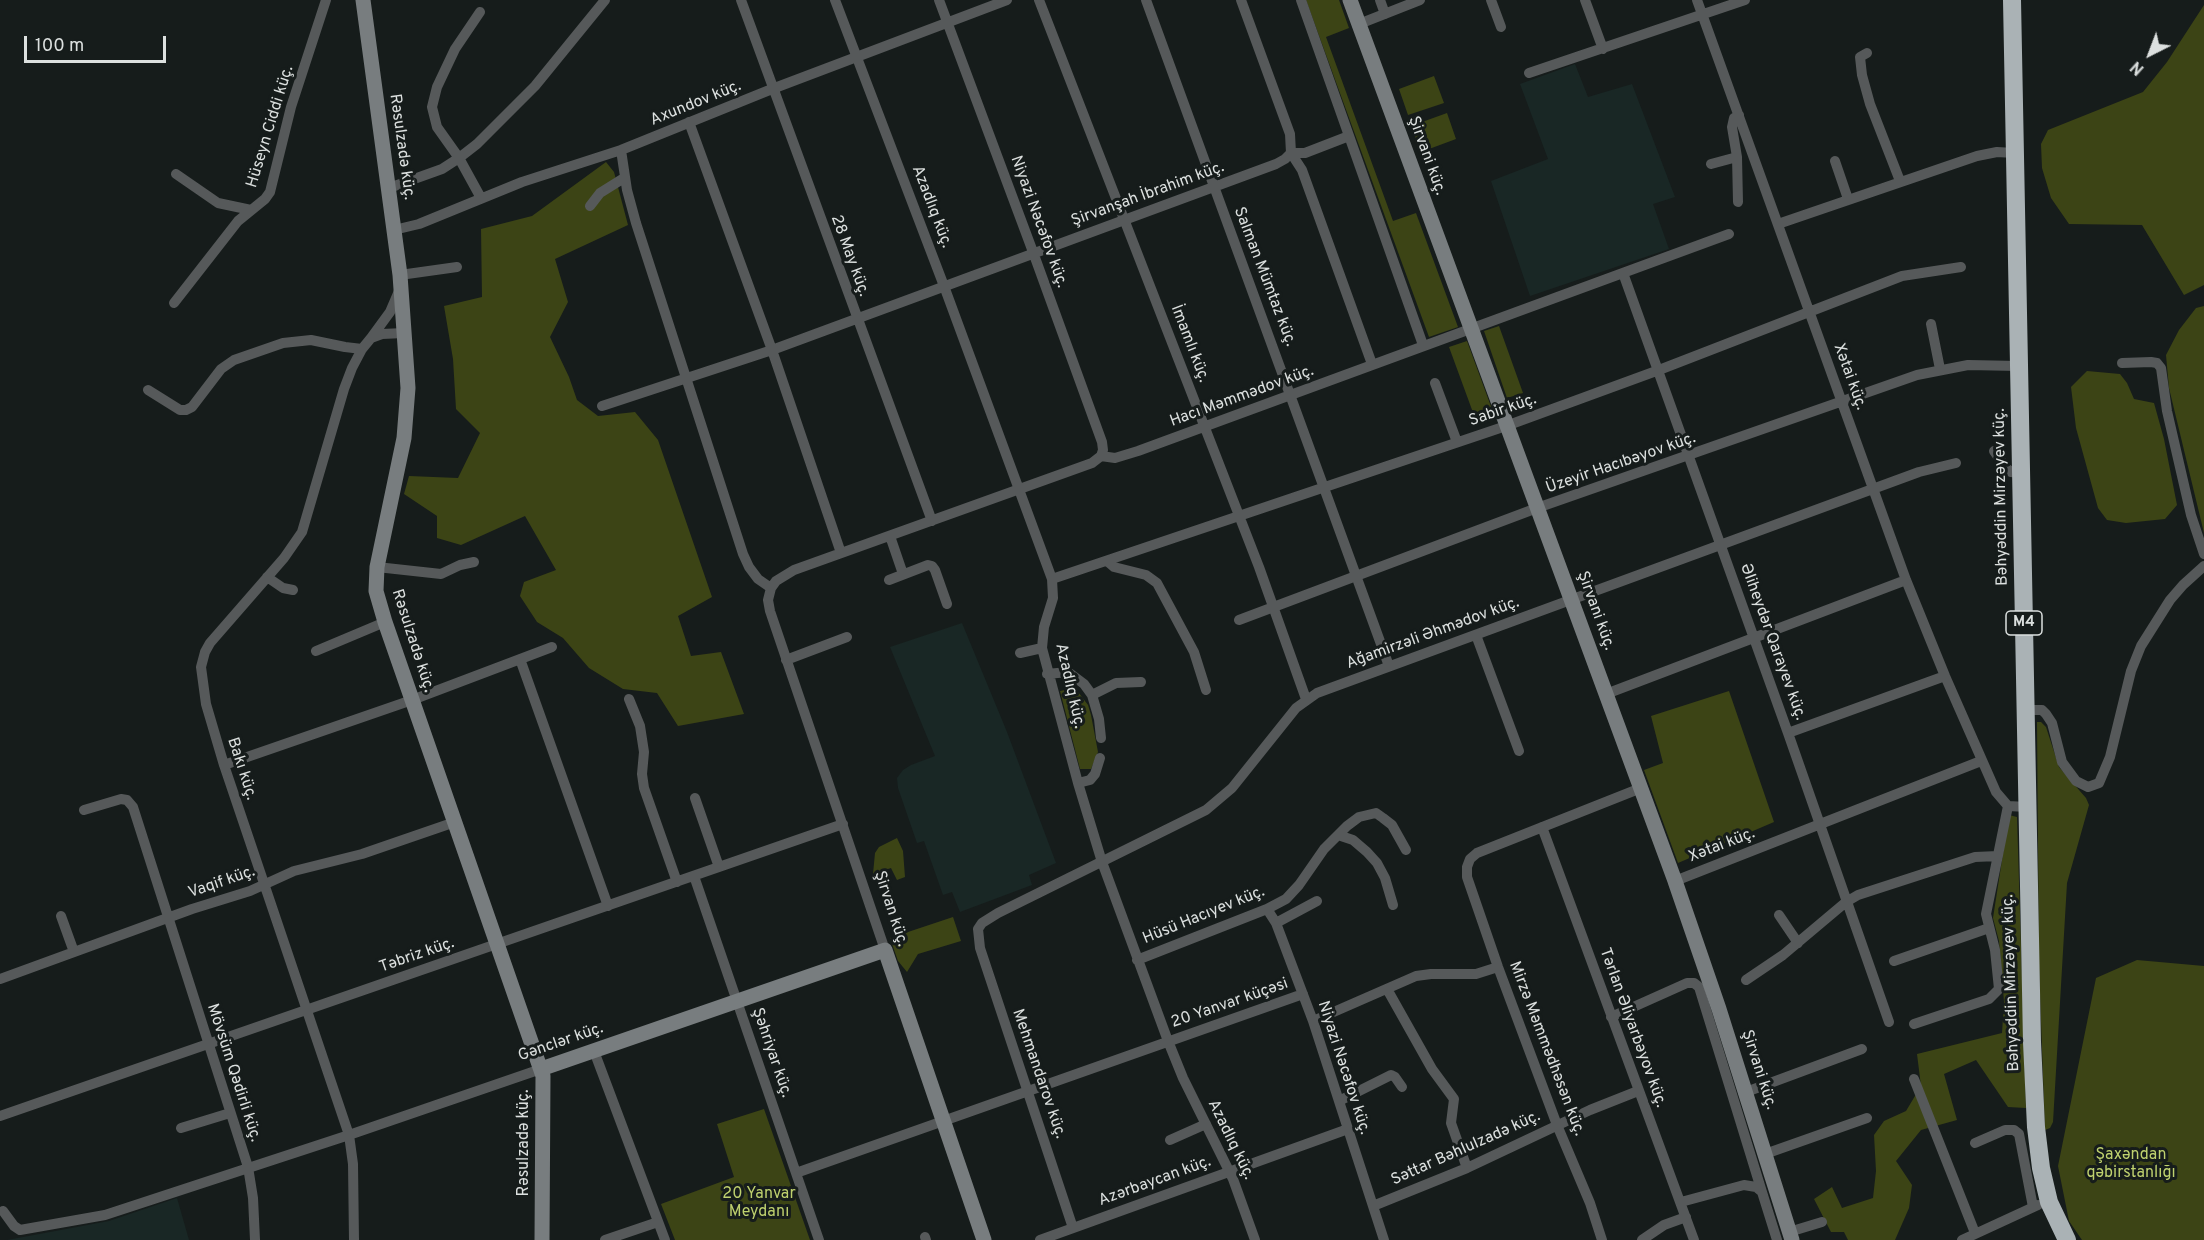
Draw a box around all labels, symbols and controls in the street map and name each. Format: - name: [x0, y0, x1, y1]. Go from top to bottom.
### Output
- scale bar: [27, 24, 170, 62]
- north arrow: [2120, 24, 2180, 84]
- text: 100 m: [35, 35, 84, 58]
- text: N: [2127, 56, 2149, 79]
- street label: Hüseyn Ciddi küç.: [243, 64, 299, 190]
- street label: Axundov küç.: [648, 77, 744, 131]
- street label: Rəsulzadə küç.: [384, 93, 418, 201]
- street label: Şirvani küç.: [1403, 114, 1449, 198]
- street label: Niyazi Nəcəfov küç.: [1005, 153, 1071, 291]
- street label: Şirvanşah İbrahim küç.: [1069, 158, 1227, 232]
- street label: Azadlıq küç.: [907, 163, 955, 251]
- street label: Salman Mümtaz küç.: [1229, 205, 1299, 349]
- street label: 28 May küç.: [825, 213, 873, 299]
- street label: İmamlı küç.: [1165, 303, 1213, 385]
- street label: Xətai küç.: [1828, 341, 1870, 413]
- street label: Hacı Məmmədov küç.: [1168, 362, 1316, 432]
- street label: Sabir küç.: [1467, 391, 1539, 431]
- street label: Bəhyəddin Mirzəyev küç.: [1991, 408, 2013, 586]
- street label: Üzeyir Hacıbəyov küç.: [1544, 429, 1698, 499]
- street label: Əliheydər Qarayev küç.: [1735, 561, 1809, 723]
- street label: Şirvani küç.: [1572, 569, 1618, 653]
- street label: Rəsulzadə küç.: [386, 587, 438, 695]
- street label: Ağamirzəli Əhmədov küç.: [1344, 594, 1522, 674]
- road number: M4: [2006, 611, 2042, 635]
- street label: Azadlıq küç.: [1050, 642, 1088, 730]
- street label: Bakı küç.: [222, 735, 260, 803]
- street label: Xətai küç.: [1686, 825, 1758, 867]
- street label: Vaqif küç.: [186, 863, 258, 903]
- street label: Şirvan küç.: [869, 869, 911, 949]
- street label: Hüsü Hacıyev küç.: [1140, 883, 1268, 949]
- street label: Bəhyəddin Mirzəyev küç.: [1999, 894, 2025, 1072]
- street label: Təbriz küç.: [377, 934, 457, 978]
- street label: Tərlan Əliyarbəyov küç.: [1594, 946, 1670, 1110]
- street label: Mirzə Məmmədhəsən küç.: [1504, 959, 1588, 1139]
- street label: 20 Yanvar küçəsi: [1169, 975, 1291, 1033]
- street label: Niyazi Nəcəfov küç.: [1312, 999, 1374, 1137]
- street label: Mövsüm Qədirli küç.: [202, 1002, 264, 1144]
- street label: Şəhriyar küç.: [747, 1006, 795, 1100]
- street label: Mehmandarov küç.: [1007, 1007, 1069, 1141]
- street label: Gənclər küç.: [516, 1019, 606, 1067]
- street label: Şirvani küç.: [1736, 1028, 1780, 1112]
- street label: Rəsulzadə küç.: [515, 1089, 535, 1197]
- street label: Azadlıq küç.: [1202, 1097, 1258, 1183]
- street label: Səttar Bəhlulzadə küç.: [1388, 1107, 1544, 1191]
- park label: Şaxəndan qəbirstanlığı: [2086, 1146, 2176, 1184]
- street label: Azərbaycan küç.: [1096, 1153, 1214, 1211]
- park label: 20 Yanvar Meydanı: [722, 1185, 796, 1223]

